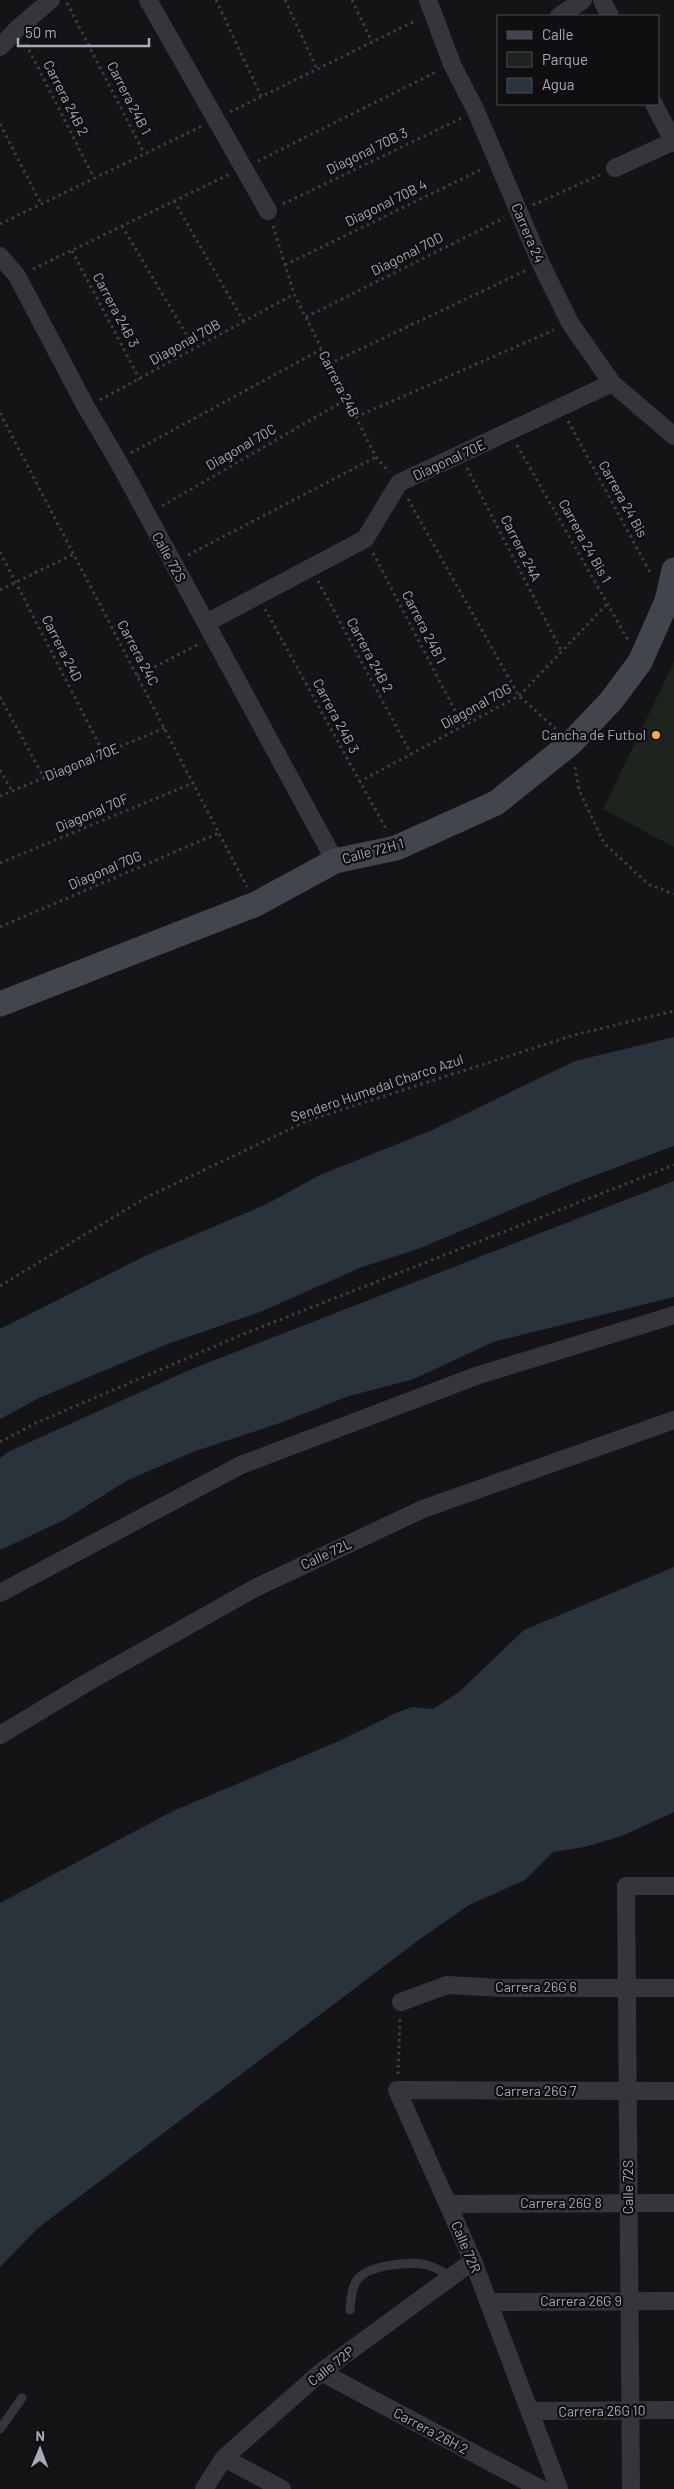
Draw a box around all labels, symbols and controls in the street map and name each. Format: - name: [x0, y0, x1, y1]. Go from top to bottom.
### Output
- scale bar: [18, 15, 149, 47]
- legend: [497, 15, 659, 105]
- text: 50 m: [25, 23, 57, 41]
- text: Calle: [542, 25, 574, 43]
- text: Parque: [542, 50, 588, 68]
- street label: Carrera 24B 2: [40, 57, 93, 138]
- street label: Carrera 24B 1: [104, 58, 155, 137]
- text: Agua: [542, 75, 575, 93]
- street label: Diagonal 70B 3: [323, 124, 410, 178]
- street label: Diagonal 70B 4: [342, 175, 430, 230]
- street label: Carrera 24: [508, 200, 549, 265]
- street label: Diagonal 70D: [368, 228, 446, 279]
- street label: Carrera 24B 3: [90, 269, 143, 350]
- street label: Diagonal 70B: [146, 315, 223, 368]
- street label: Carrera 24B: [315, 348, 363, 420]
- street label: Diagonal 70C: [203, 420, 279, 473]
- street label: Diagonal 70E: [410, 435, 488, 484]
- street label: Carrera 24 Bis: [595, 457, 652, 540]
- street label: Carrera 24 Bis 1: [555, 496, 615, 586]
- street label: Carrera 24A: [498, 512, 546, 584]
- street label: Calle 72S: [149, 529, 190, 585]
- street label: Carrera 24B 1: [399, 587, 450, 666]
- street label: Carrera 24D: [39, 612, 86, 684]
- street label: Carrera 24B 2: [344, 614, 397, 695]
- street label: Carrera 24C: [114, 617, 163, 688]
- street label: Carrera 24B 3: [310, 675, 363, 756]
- street label: Diagonal 70G: [437, 679, 514, 732]
- place label: Cancha de Futbol: [542, 726, 646, 743]
- marker: Cancha de Futbol: [650, 729, 662, 741]
- street label: Diagonal 70E: [42, 739, 121, 784]
- street label: Diagonal 70F: [53, 790, 131, 836]
- street label: Calle 72H 1: [340, 834, 406, 867]
- street label: Diagonal 70G: [65, 846, 144, 893]
- street label: Sendero Humedal Charco Azul: [288, 1050, 465, 1125]
- street label: Calle 72L: [298, 1534, 354, 1573]
- street label: Carrera 26G 6: [495, 1978, 577, 1995]
- street label: Carrera 26G 7: [496, 2082, 577, 2099]
- street label: Calle 72S: [619, 2160, 636, 2214]
- street label: Carrera 26G 8: [520, 2194, 602, 2211]
- street label: Calle 72R: [448, 2218, 485, 2275]
- street label: Carrera 26G 9: [540, 2292, 622, 2309]
- street label: Calle 72P: [304, 2342, 357, 2389]
- street label: Carrera 26G 10: [558, 2401, 646, 2420]
- street label: Carrera 26H 2: [391, 2404, 472, 2457]
- north arrow: [15, 2424, 65, 2474]
- text: N: [35, 2427, 45, 2444]

